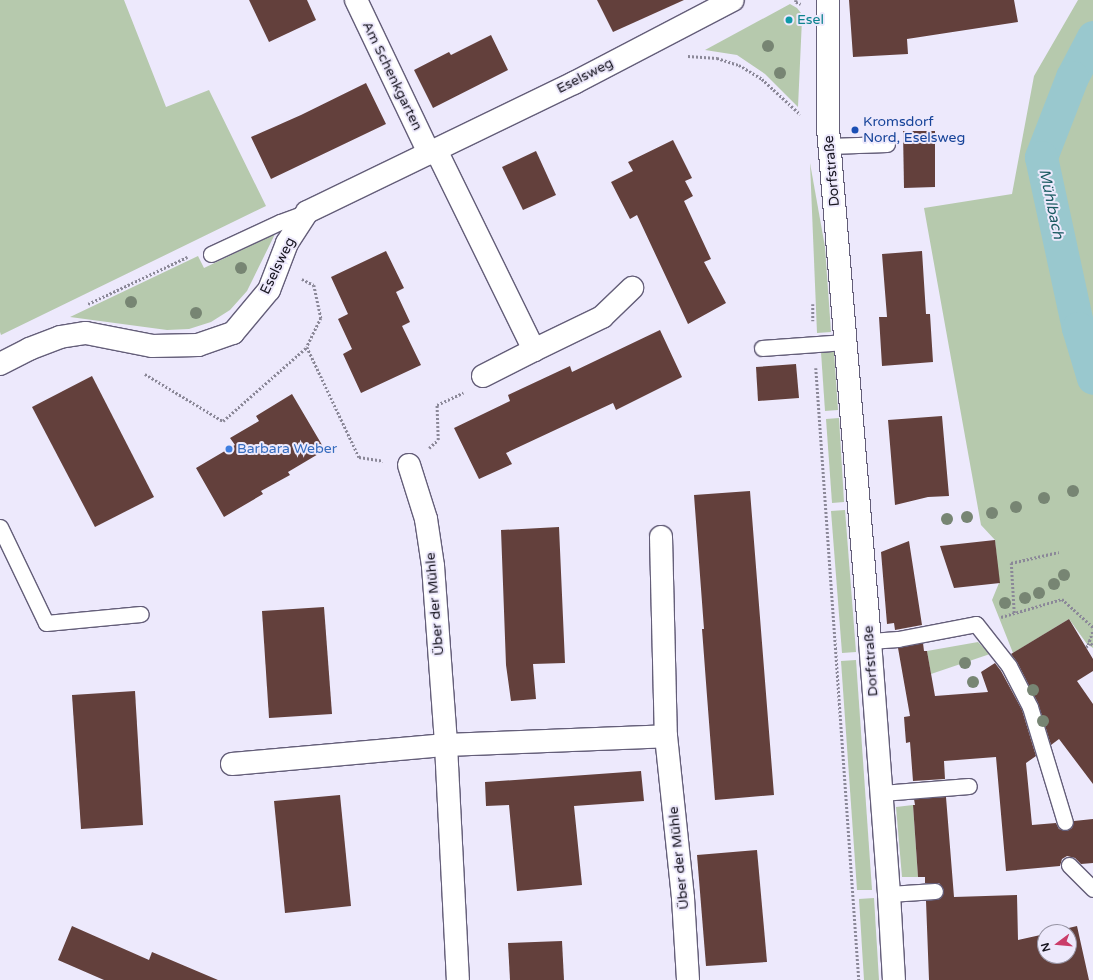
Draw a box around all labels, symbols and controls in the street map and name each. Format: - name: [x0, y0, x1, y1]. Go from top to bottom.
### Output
- place label: Esel: [797, 12, 824, 28]
- marker: Esel: [784, 15, 794, 25]
- street label: Am Schenkgarten: [358, 19, 426, 133]
- street label: Eselsweg: [554, 55, 616, 97]
- place label: Kromsdorf Nord, Eselsweg: [863, 114, 965, 146]
- marker: Kromsdorf Nord, Eselsweg: [850, 125, 860, 135]
- street label: Dorfstraße: [821, 135, 843, 207]
- water label: Mühlbach: [1035, 167, 1067, 241]
- street label: Eselsweg: [257, 235, 299, 297]
- place label: Barbara Weber: [237, 441, 337, 457]
- marker: Barbara Weber: [224, 444, 234, 454]
- street label: Über der Mühle: [422, 552, 448, 656]
- street label: Dorfstraße: [860, 625, 882, 697]
- street label: Über der Mühle: [665, 806, 693, 910]
- north arrow: [1037, 924, 1077, 964]
- text: N: [1038, 941, 1053, 953]

